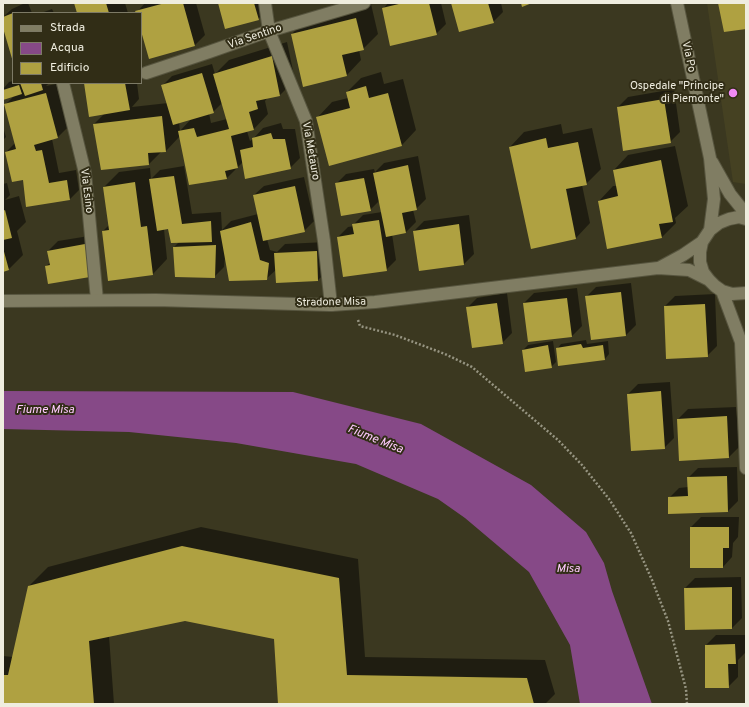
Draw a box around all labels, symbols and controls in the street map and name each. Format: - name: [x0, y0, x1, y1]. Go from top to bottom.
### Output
- legend: [12, 12, 142, 84]
- text: Strada: [50, 20, 85, 36]
- street label: Via Sentino: [226, 22, 284, 52]
- text: Acqua: [50, 40, 84, 56]
- street label: Via Po: [678, 40, 698, 74]
- text: Edificio: [50, 60, 89, 76]
- place label: Ospedale "Principe di Piemonte": [630, 80, 724, 106]
- marker: Ospedale "Principe di Piemonte": [727, 87, 739, 99]
- street label: Via Metauro: [298, 121, 322, 181]
- street label: Via Esino: [77, 168, 95, 214]
- street label: Stradone Misa: [296, 296, 366, 310]
- water label: Fiume Misa: [16, 404, 74, 418]
- water label: Fiume Misa: [345, 422, 405, 458]
- water label: Misa: [556, 563, 580, 577]

